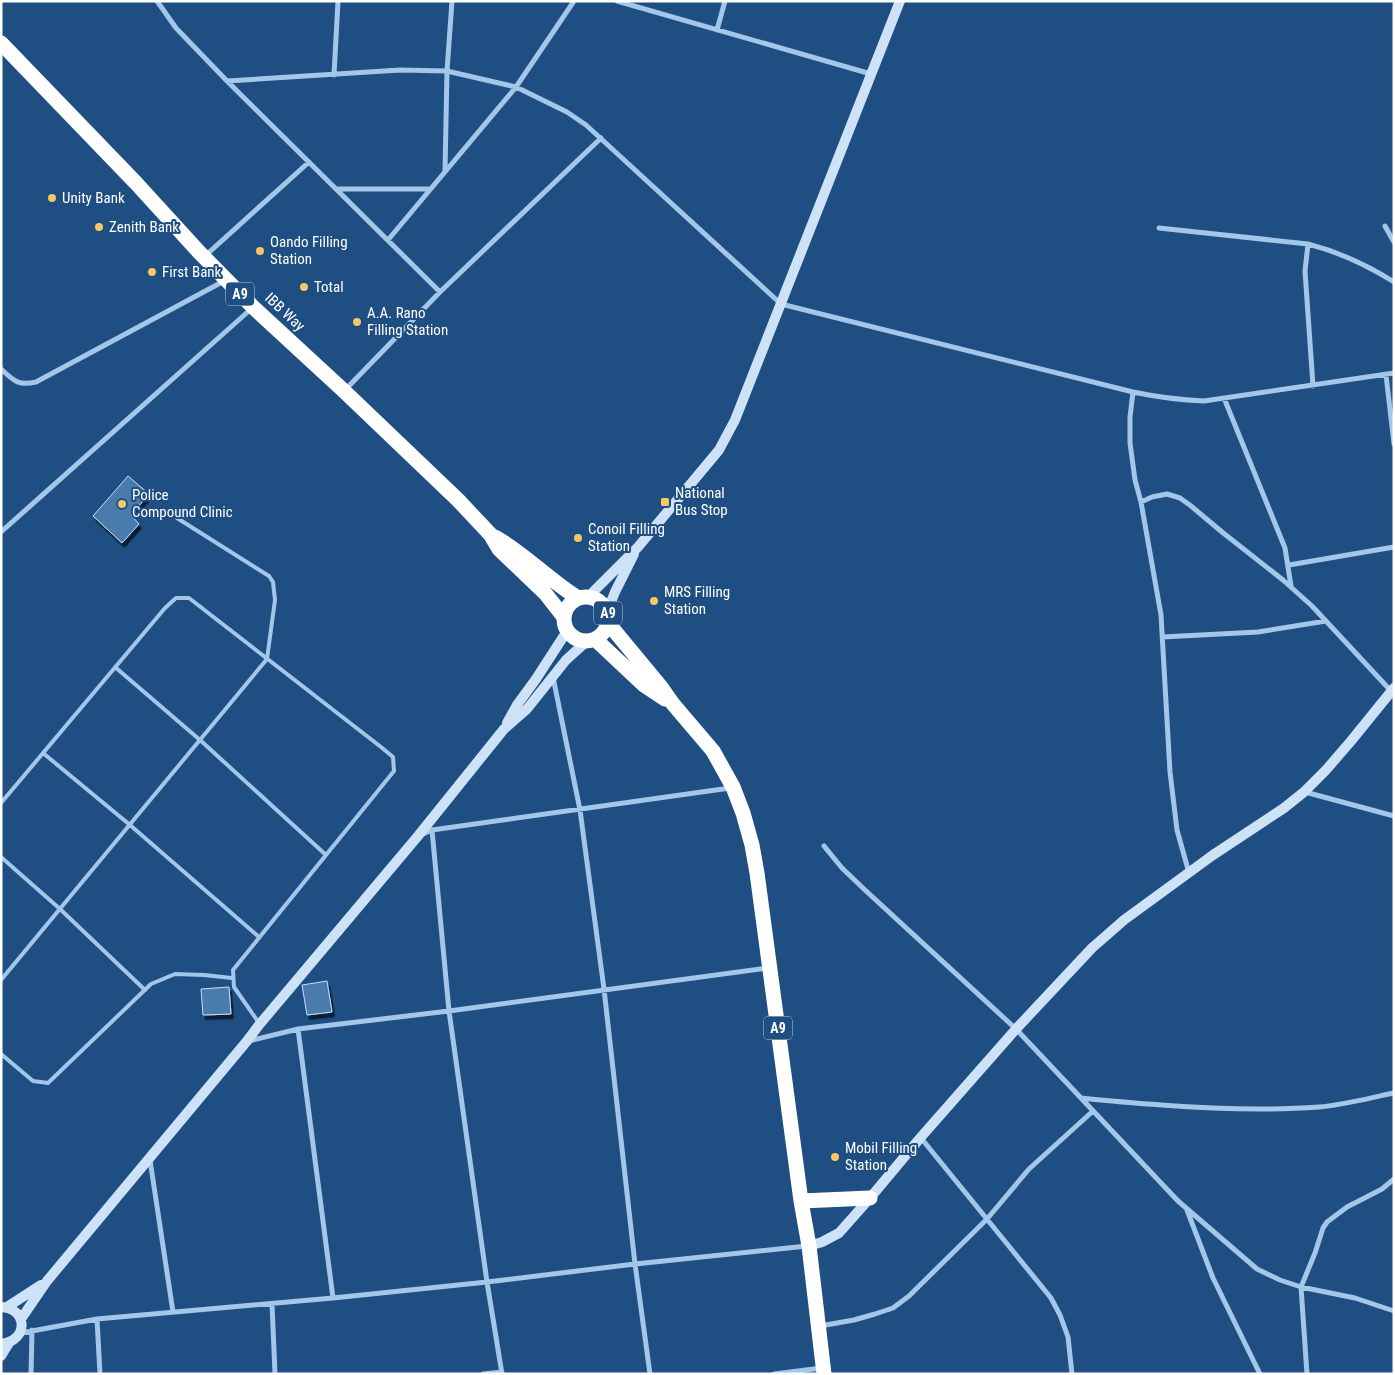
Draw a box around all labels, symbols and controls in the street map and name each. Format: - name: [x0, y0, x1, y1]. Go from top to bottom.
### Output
- place label: Unity Bank: [62, 189, 125, 207]
- marker: Unity Bank: [46, 192, 58, 204]
- place label: Zenith Bank: [109, 218, 179, 236]
- marker: Zenith Bank: [93, 221, 105, 233]
- place label: Oando Filling Station: [270, 233, 348, 268]
- marker: Oando Filling Station: [254, 245, 266, 257]
- place label: First Bank: [162, 263, 222, 281]
- marker: First Bank: [146, 266, 158, 278]
- place label: Total: [314, 278, 344, 296]
- marker: Total: [298, 281, 310, 293]
- road number: A9: [226, 282, 254, 306]
- street label: IBB Way: [261, 289, 309, 335]
- place label: A.A. Rano Filling Station: [367, 304, 448, 339]
- marker: A.A. Rano Filling Station: [351, 316, 363, 328]
- place label: National Bus Stop: [675, 484, 728, 519]
- place label: Police Compound Clinic: [132, 486, 233, 521]
- marker: National Bus Stop: [659, 496, 671, 508]
- marker: Police Compound Clinic: [116, 498, 128, 510]
- place label: Conoil Filling Station: [588, 520, 665, 555]
- marker: Conoil Filling Station: [572, 532, 584, 544]
- place label: MRS Filling Station: [664, 583, 730, 618]
- marker: MRS Filling Station: [648, 595, 660, 607]
- road number: A9: [594, 602, 622, 624]
- road number: A9: [764, 1016, 792, 1040]
- place label: Mobil Filling Station: [845, 1139, 917, 1174]
- marker: Mobil Filling Station: [829, 1151, 841, 1163]

